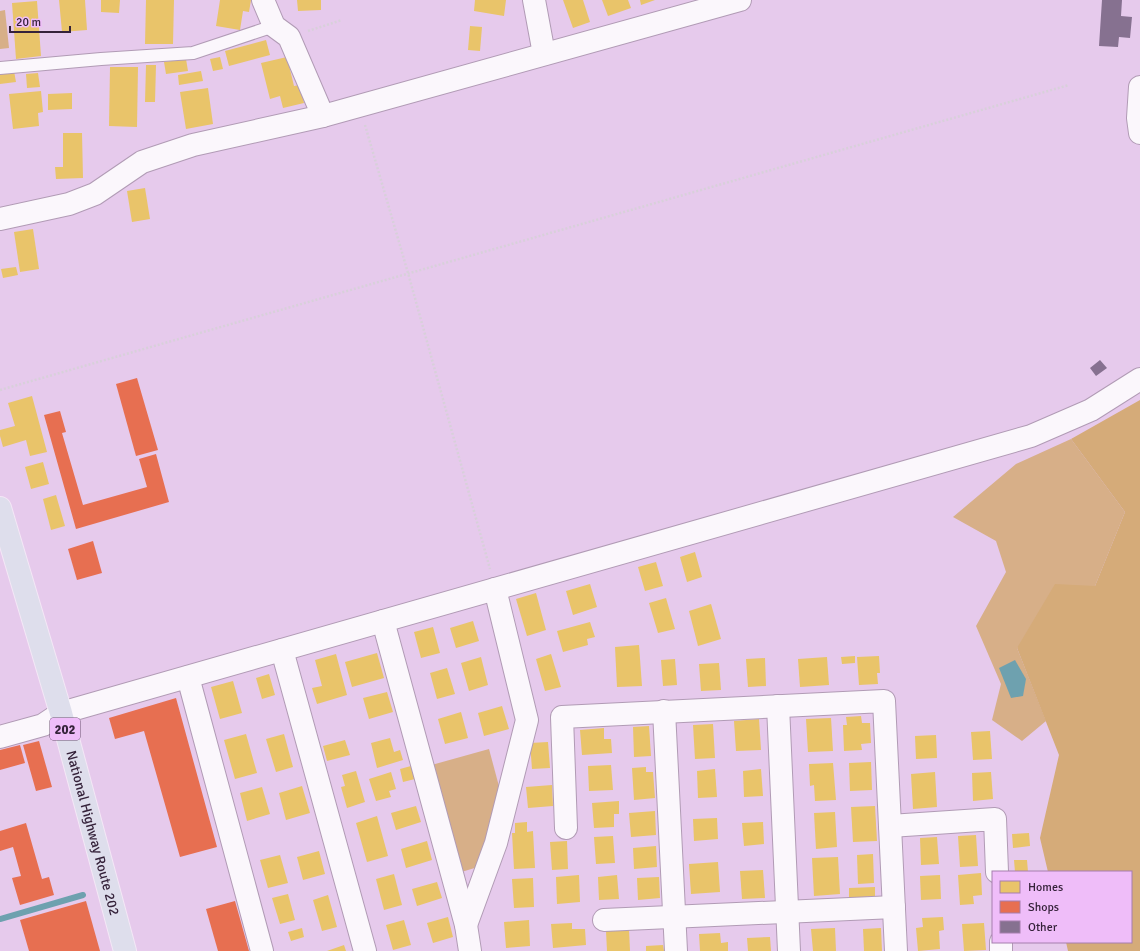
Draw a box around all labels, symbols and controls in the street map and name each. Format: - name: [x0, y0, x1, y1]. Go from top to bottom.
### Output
- scale bar: [10, 8, 70, 34]
- text: 20 m: [16, 15, 41, 30]
- road number: 202: [50, 718, 80, 740]
- street label: National Highway Route 202: [62, 749, 123, 917]
- legend: [992, 871, 1132, 943]
- text: Homes: [1028, 880, 1063, 895]
- text: Shops: [1028, 900, 1059, 915]
- text: Other: [1028, 920, 1058, 935]

